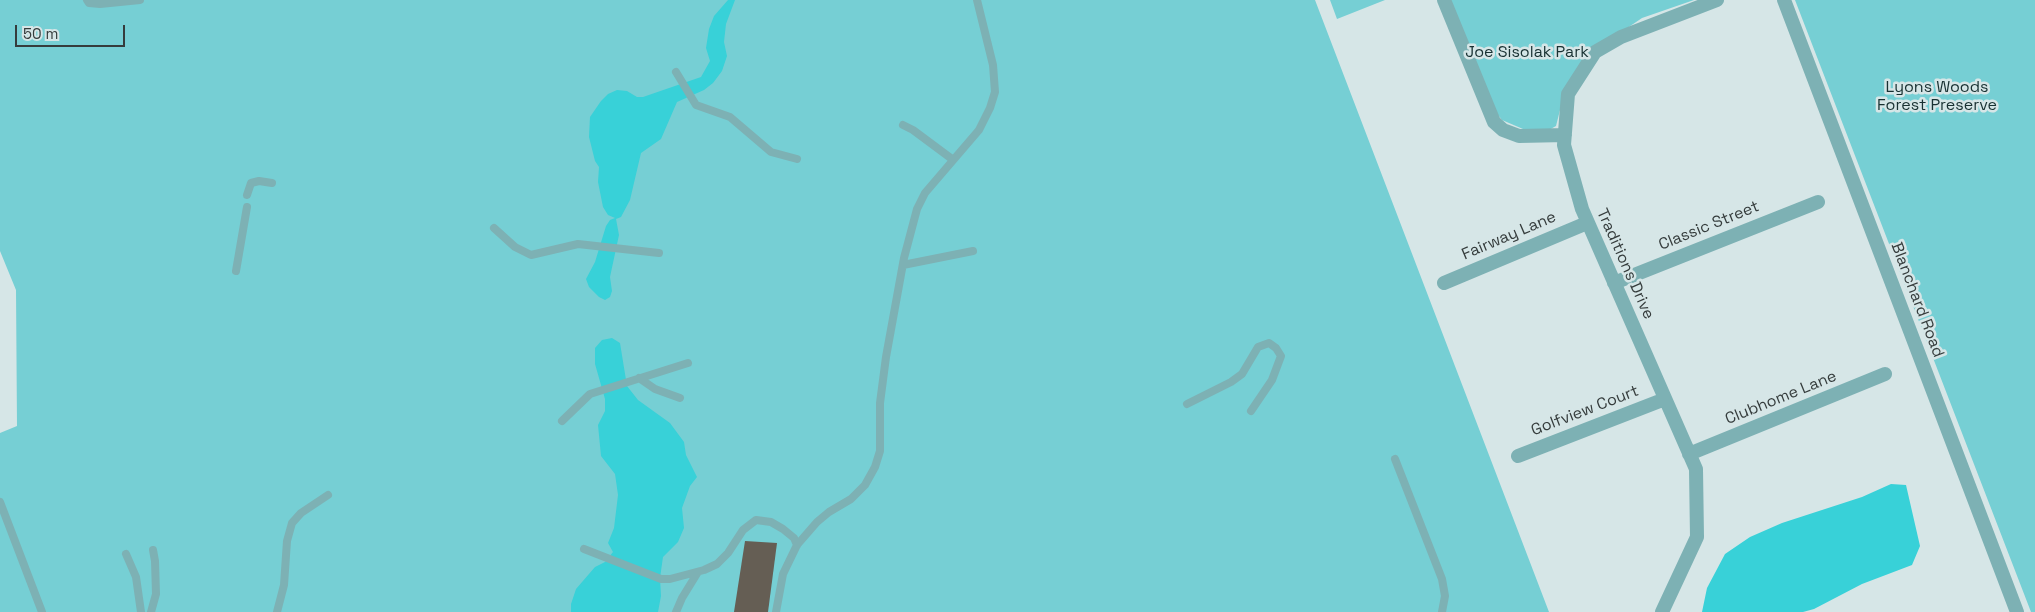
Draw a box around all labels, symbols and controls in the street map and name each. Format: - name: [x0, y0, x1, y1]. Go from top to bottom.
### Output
- scale bar: [18, 15, 128, 47]
- text: 50 m: [23, 24, 58, 43]
- park label: Joe Sisolak Park: [1465, 43, 1589, 63]
- park label: Lyons Woods Forest Preserve: [1877, 78, 1997, 116]
- street label: Classic Street: [1656, 197, 1762, 255]
- street label: Traditions Drive: [1592, 206, 1658, 322]
- street label: Fairway Lane: [1459, 208, 1559, 264]
- street label: Blanchard Road: [1886, 240, 1948, 360]
- street label: Clubhome Lane: [1722, 367, 1840, 429]
- street label: Golfview Court: [1529, 382, 1641, 440]

